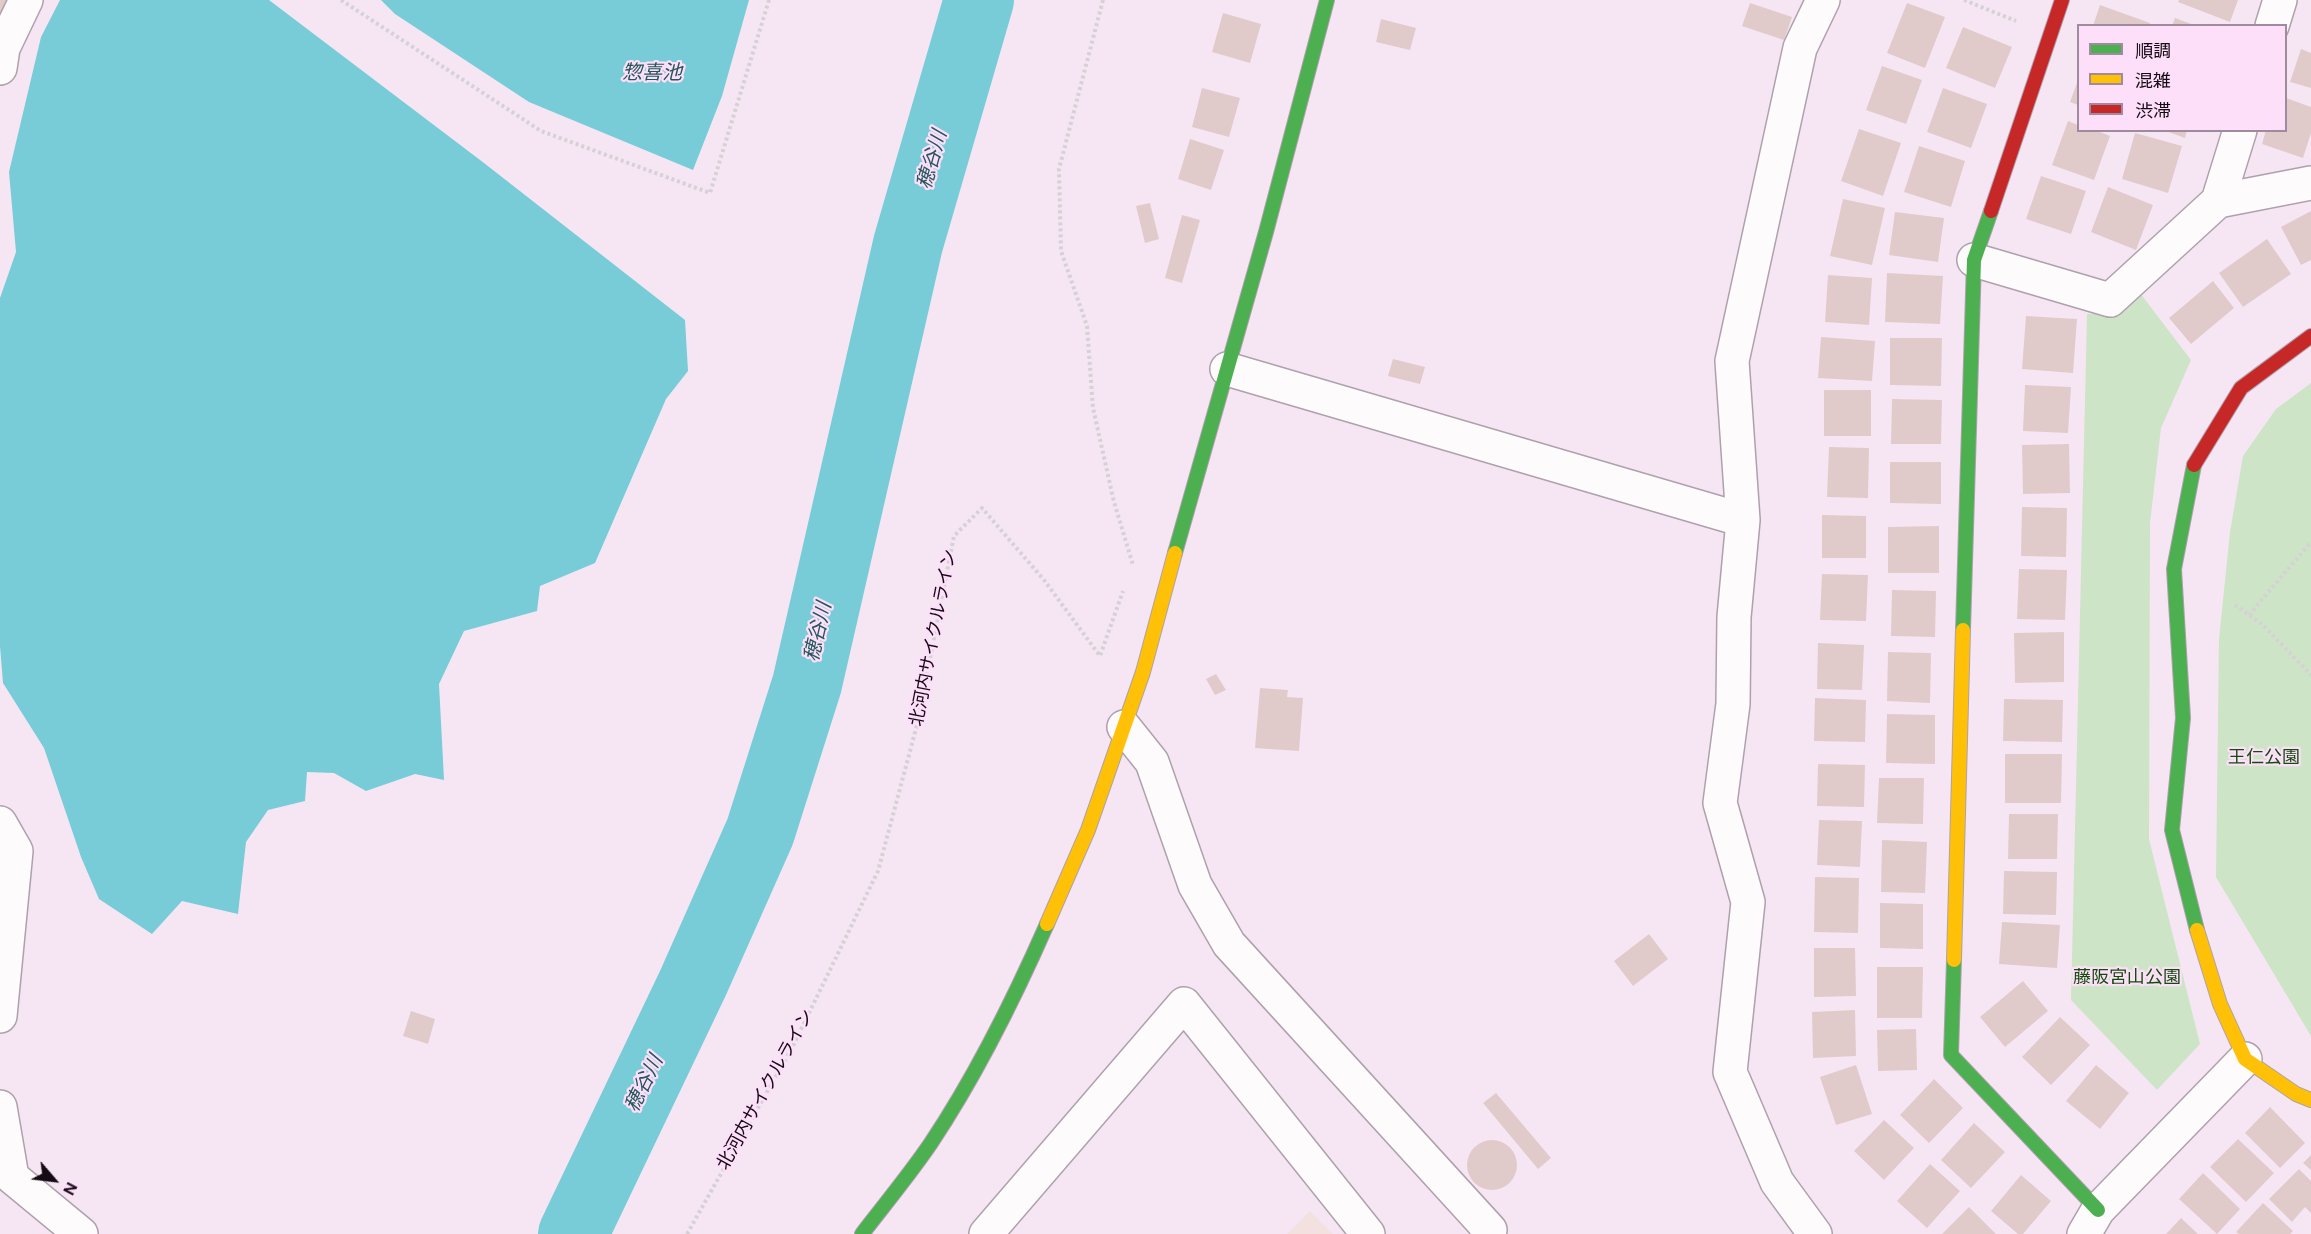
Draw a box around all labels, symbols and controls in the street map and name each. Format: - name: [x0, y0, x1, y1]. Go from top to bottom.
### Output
- legend: [2077, 24, 2287, 132]
- text: 順調: [2135, 39, 2171, 63]
- water label: 惣喜池: [622, 62, 682, 86]
- text: 混雑: [2135, 69, 2171, 93]
- text: 渋滞: [2135, 99, 2171, 123]
- water label: 穂谷川: [913, 128, 953, 192]
- street label: 北河内サイクルライン: [906, 548, 962, 728]
- water label: 穂谷川: [801, 600, 837, 664]
- park label: 王仁公園: [2228, 747, 2300, 769]
- park label: 藤阪宮山公園: [2073, 967, 2181, 989]
- street label: 北河内サイクルライン: [713, 1006, 819, 1174]
- water label: 穂谷川: [621, 1052, 669, 1116]
- north arrow: [24, 1150, 84, 1210]
- text: N: [58, 1179, 82, 1199]

